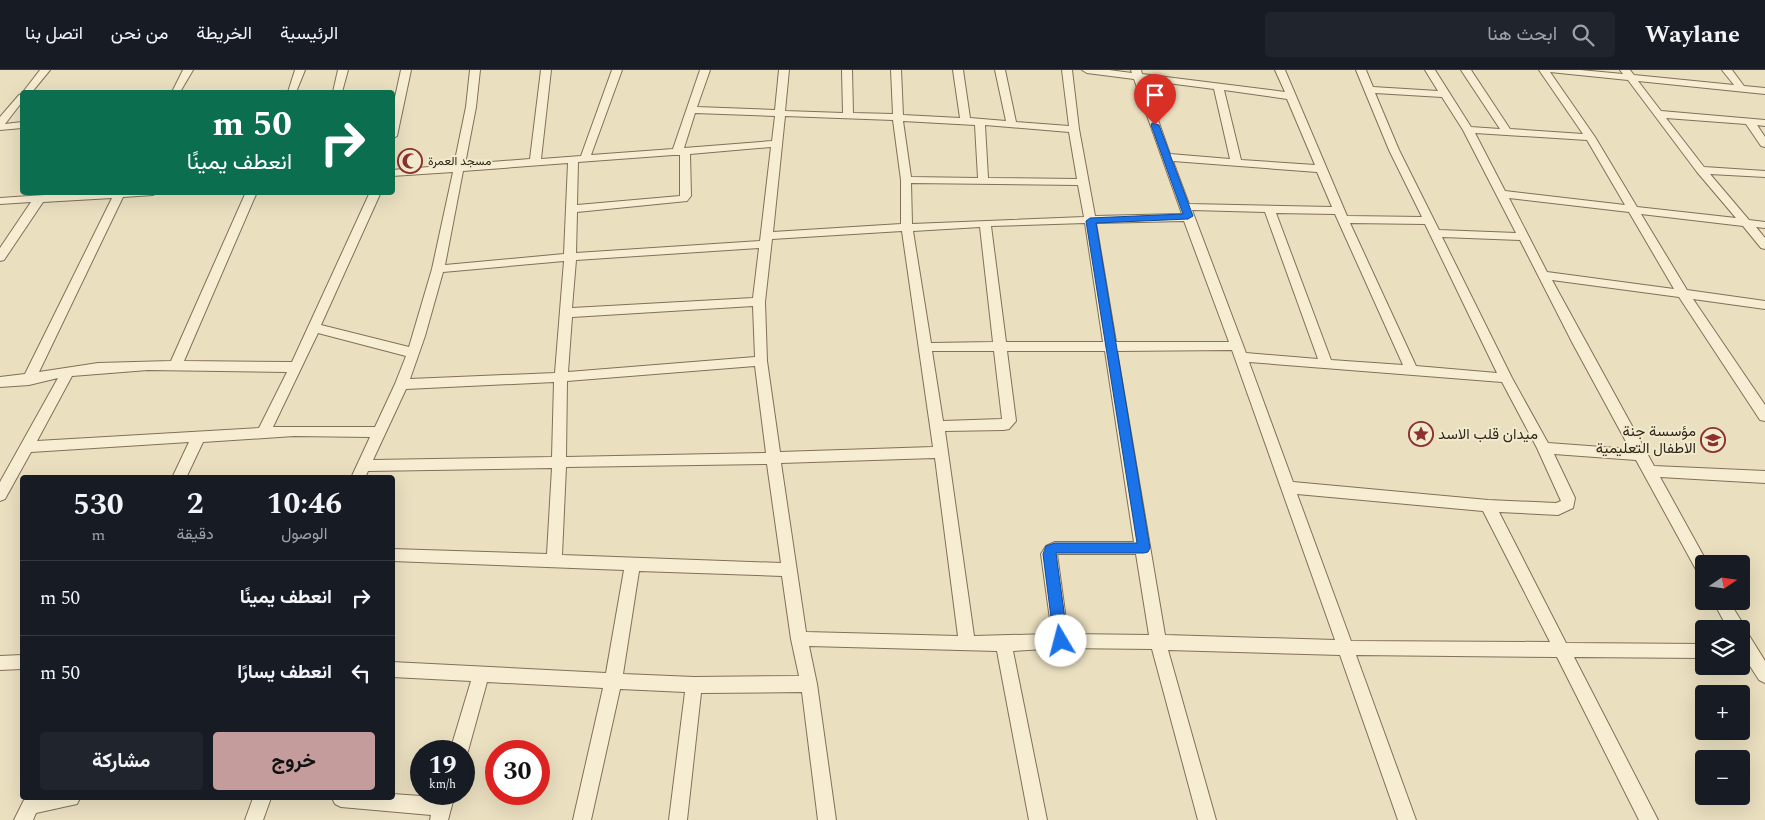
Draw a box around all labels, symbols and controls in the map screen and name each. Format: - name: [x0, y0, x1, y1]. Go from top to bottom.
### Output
- search box: [1265, 12, 1615, 57]
- text: Waylane: [1645, 17, 1740, 53]
- text: اتصل بنا: [25, 20, 83, 47]
- text: من نحن: [111, 20, 168, 47]
- text: الخريطة: [196, 20, 252, 47]
- text: الرئيسية: [280, 20, 338, 47]
- text: ابحث هنا: [1487, 20, 1557, 49]
- icon: search: [1569, 21, 1597, 49]
- pin: [1134, 74, 1176, 125]
- icon: arrive: [1141, 81, 1169, 109]
- text: 50 m: [212, 98, 292, 151]
- icon: right: [310, 110, 375, 175]
- text: انعطف يمينًا: [187, 146, 292, 179]
- mosque icon: مسجد العمرة: [397, 148, 423, 174]
- place label: مسجد العمرة: [428, 152, 491, 171]
- place label: مؤسسة جنة الاطفال التعليمية: [1596, 420, 1696, 460]
- place icon: ميدان قلب الاسد: [1408, 421, 1434, 447]
- place label: ميدان قلب الاسد: [1438, 423, 1538, 446]
- school or university icon: مؤسسة جنة الاطفال التعليمية: [1700, 427, 1726, 453]
- text: 2: [187, 481, 204, 527]
- text: 10:46: [267, 481, 342, 527]
- text: 530: [73, 482, 124, 528]
- text: دقيقة: [177, 522, 214, 546]
- text: الوصول: [281, 522, 327, 546]
- text: m: [91, 523, 105, 547]
- north arrow: [1695, 555, 1750, 610]
- map controls: [1695, 555, 1750, 805]
- text: انعطف يمينًا: [240, 583, 332, 612]
- text: 50 m: [40, 584, 80, 613]
- icon: right: [347, 584, 375, 612]
- position arrow: [1034, 614, 1086, 666]
- button: layers: [1695, 620, 1750, 675]
- text: انعطف يسارًا: [237, 658, 332, 687]
- text: 50 m: [40, 659, 80, 688]
- icon: left: [347, 659, 375, 687]
- button: +: [1695, 685, 1750, 740]
- button: مشاركة: [40, 732, 203, 790]
- button: خروج: [213, 732, 375, 790]
- speed limit sign: 30: [485, 740, 550, 805]
- text: 19: [428, 747, 457, 785]
- button: −: [1695, 750, 1750, 805]
- text: km/h: [429, 775, 456, 794]

